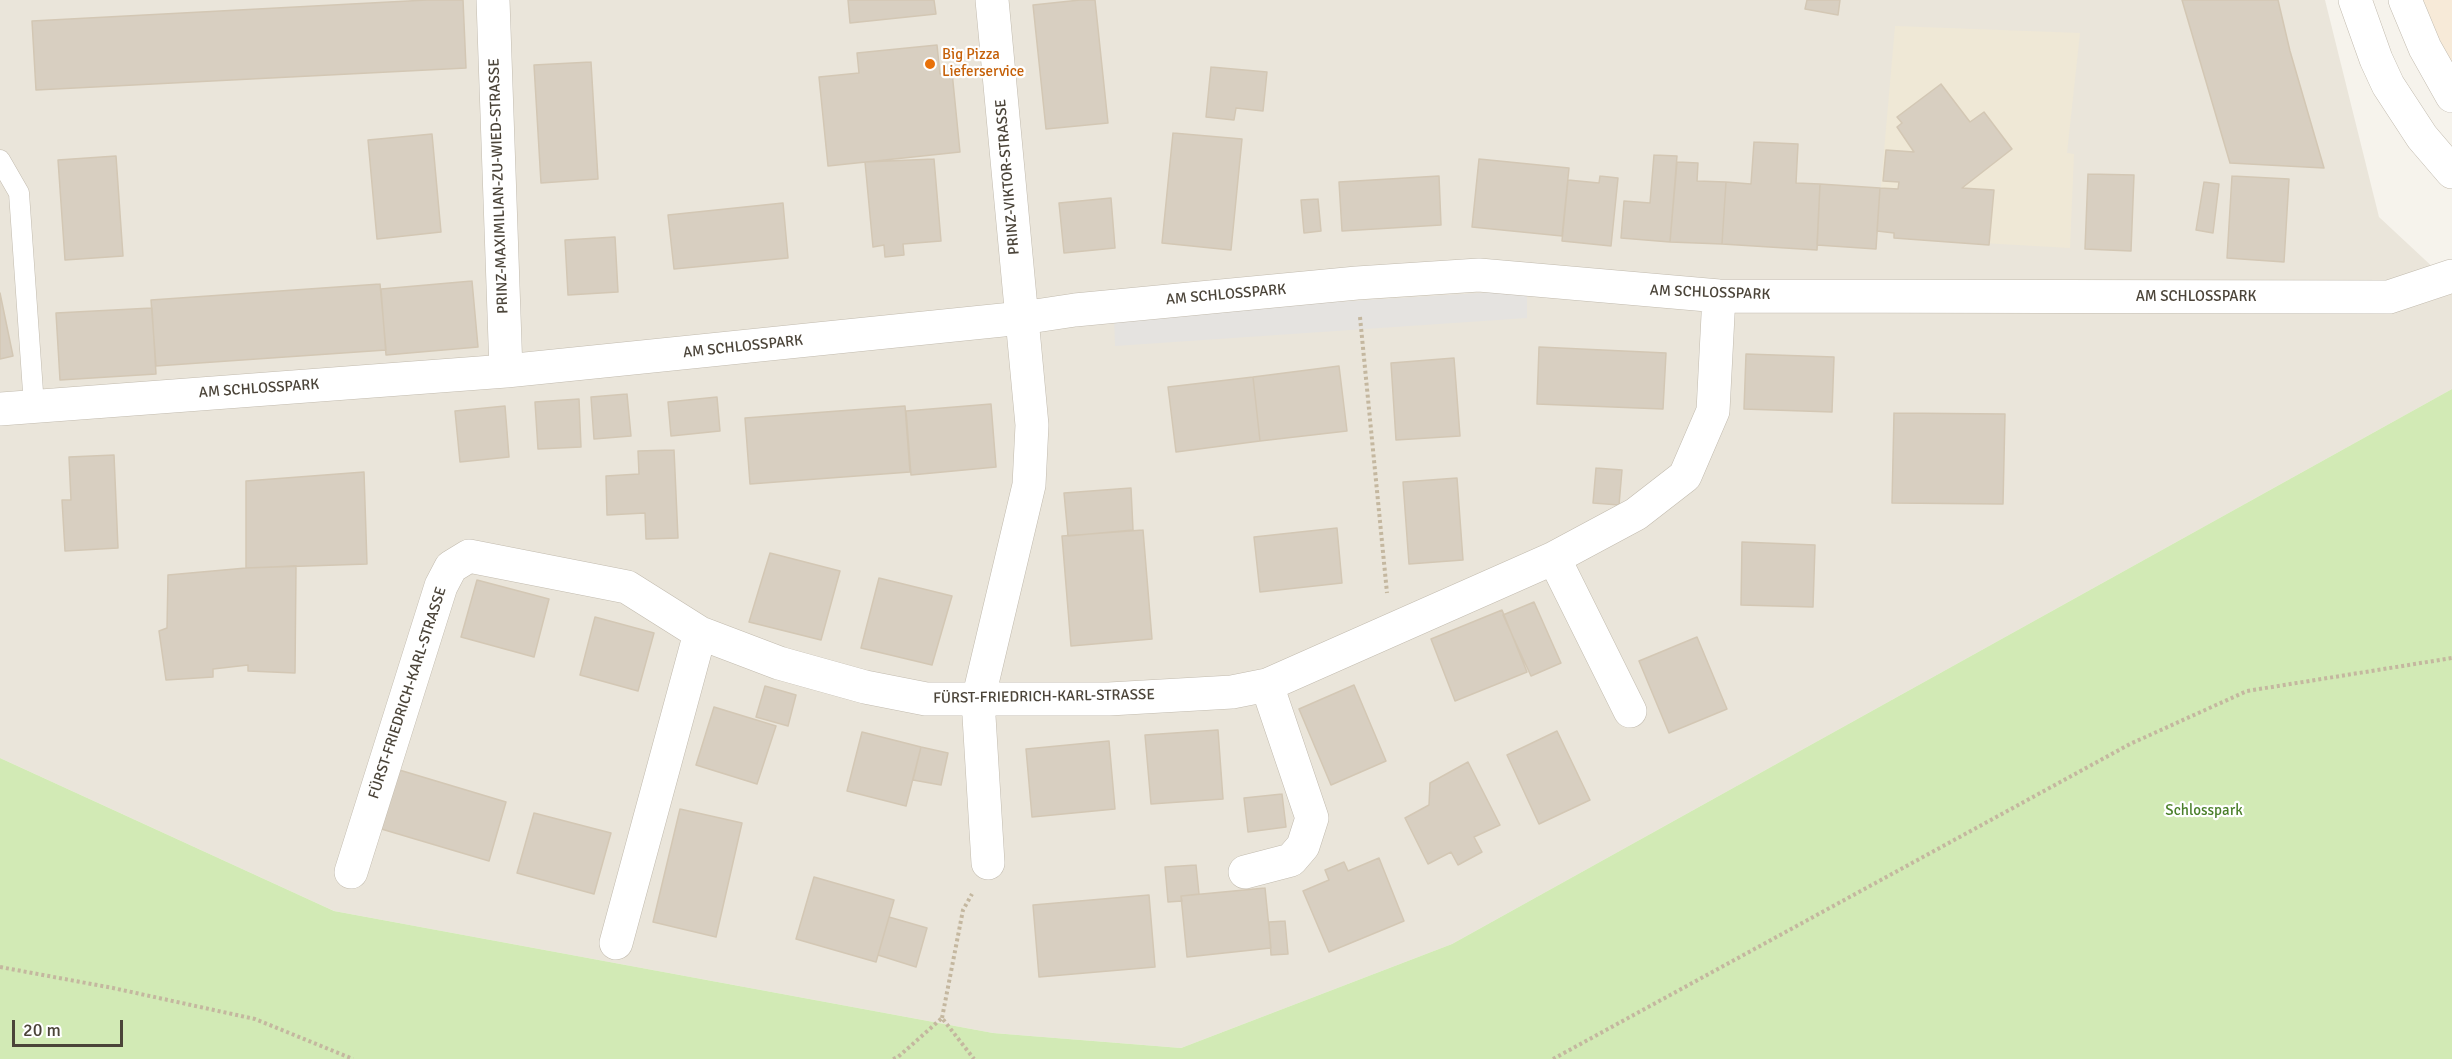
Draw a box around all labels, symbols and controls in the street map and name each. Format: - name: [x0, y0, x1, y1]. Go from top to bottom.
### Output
- place label: Big Pizza Lieferservice: [942, 46, 1024, 81]
- marker: Big Pizza Lieferservice: [923, 57, 937, 71]
- street label: PRINZ-MAXIMILIAN-ZU-WIED-STRASSE: [486, 58, 512, 314]
- street label: PRINZ-VIKTOR-STRASSE: [992, 98, 1024, 256]
- street label: AM SCHLOSSPARK: [1165, 281, 1287, 309]
- street label: AM SCHLOSSPARK: [1649, 282, 1771, 304]
- street label: AM SCHLOSSPARK: [2136, 288, 2256, 306]
- street label: AM SCHLOSSPARK: [682, 332, 804, 362]
- street label: AM SCHLOSSPARK: [198, 376, 320, 402]
- street label: FÜRST-FRIEDRICH-KARL-STRASSE: [365, 585, 451, 801]
- street label: FÜRST-FRIEDRICH-KARL-STRASSE: [933, 686, 1155, 708]
- park label: Schlosspark: [2165, 802, 2243, 820]
- scale bar: [15, 1008, 126, 1046]
- text: 20 m: [23, 1019, 61, 1041]

